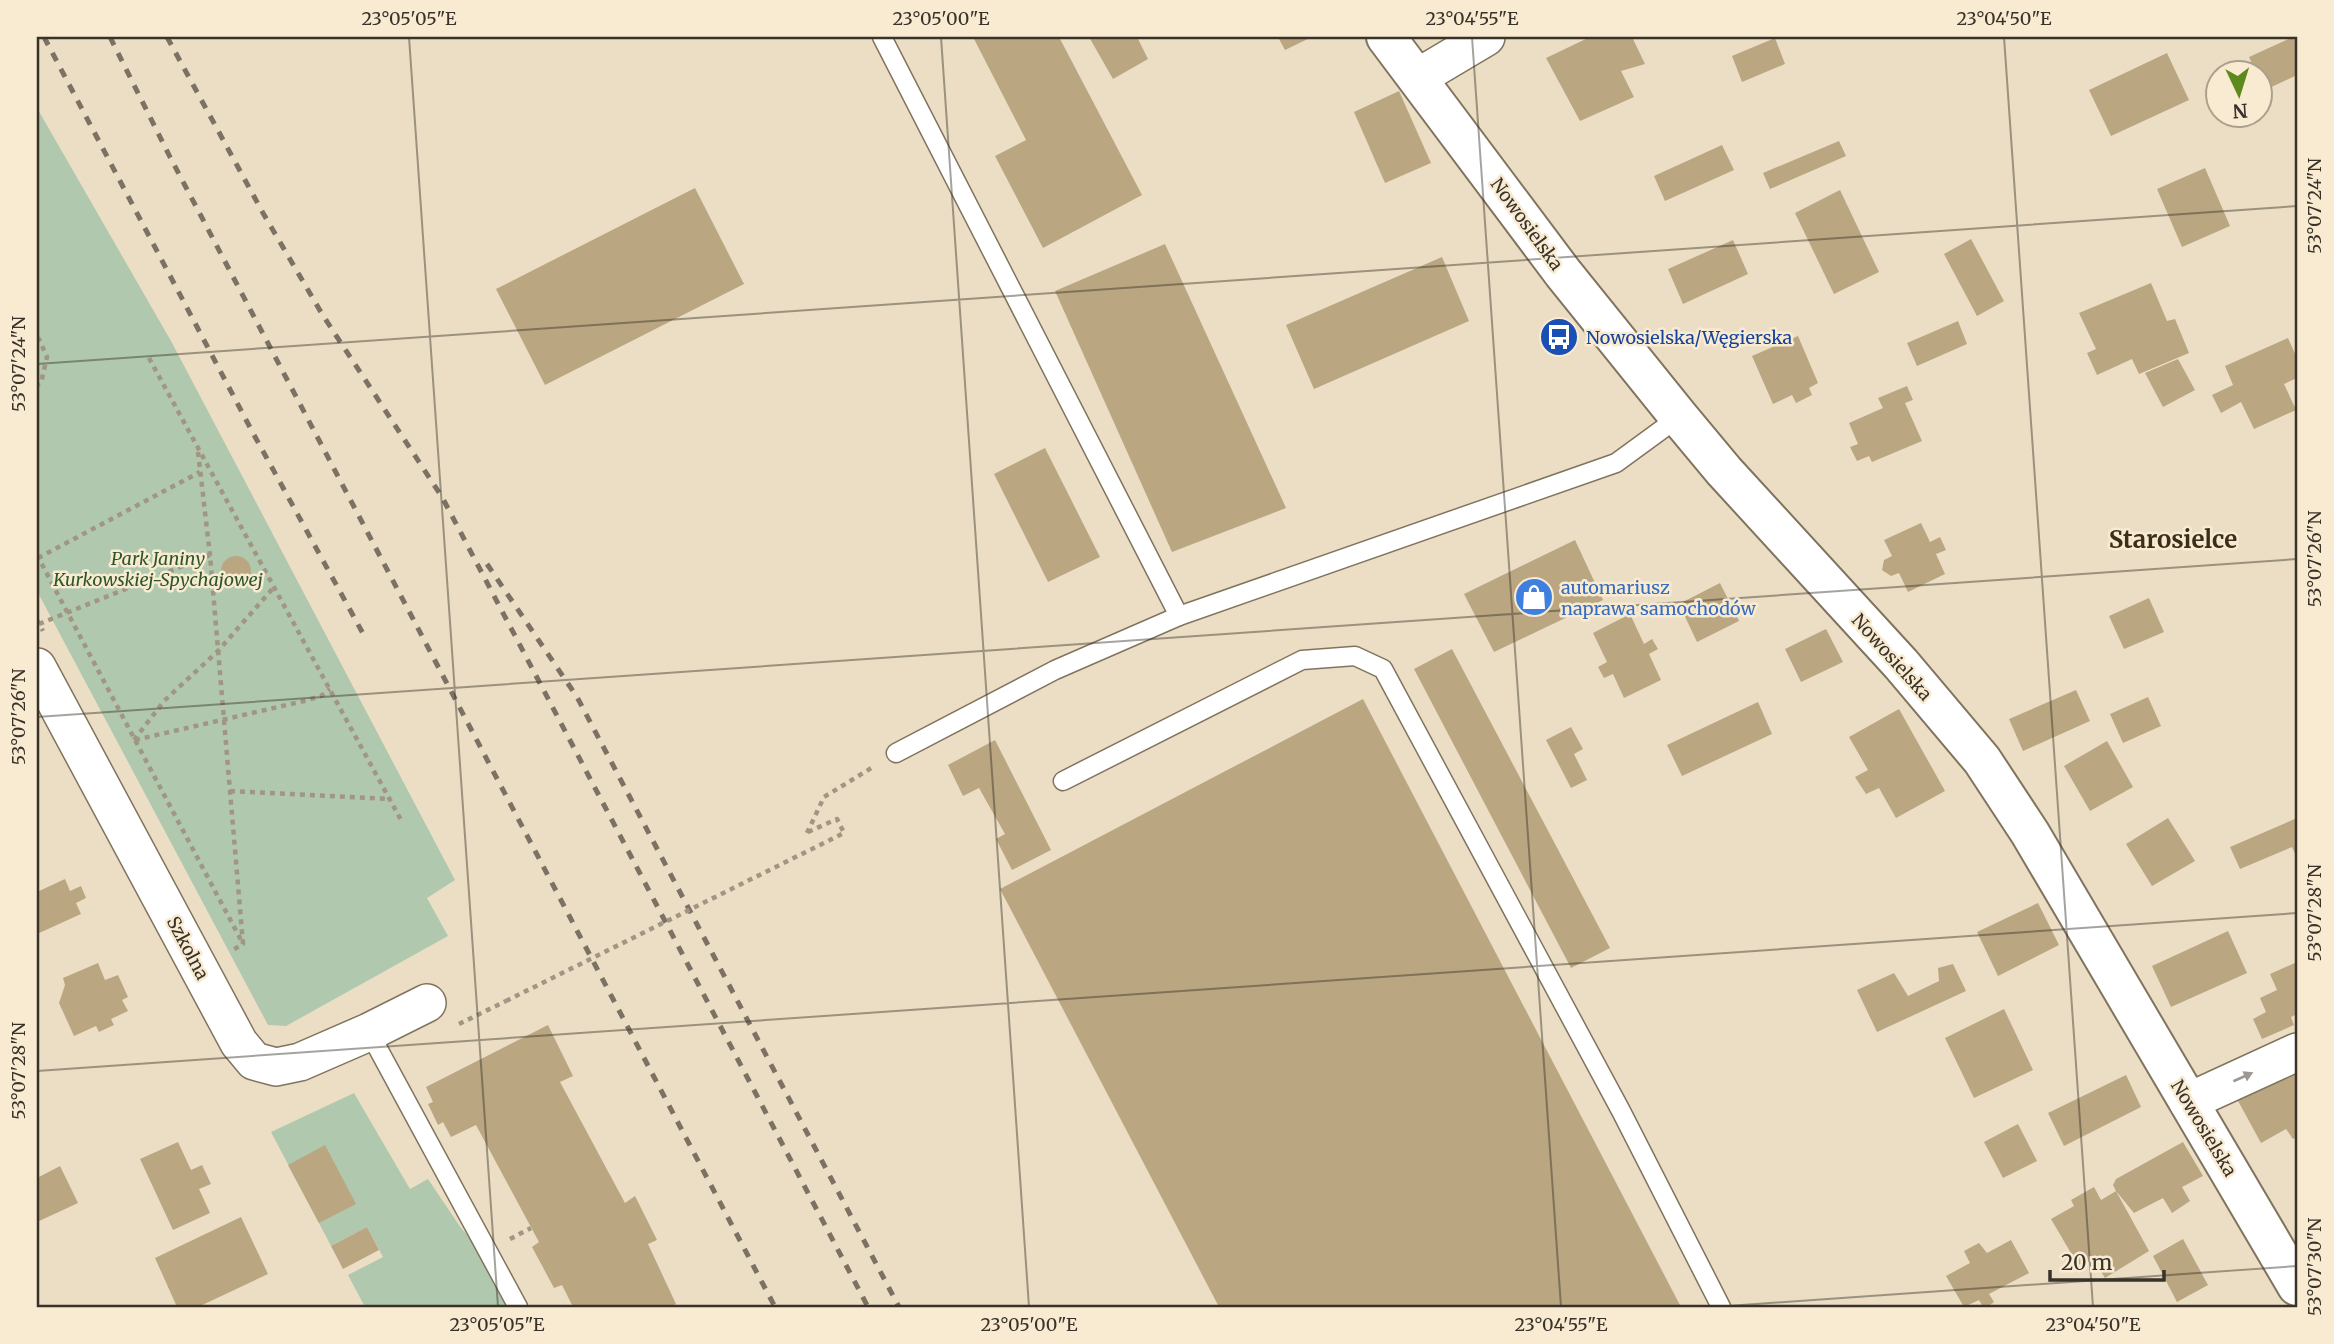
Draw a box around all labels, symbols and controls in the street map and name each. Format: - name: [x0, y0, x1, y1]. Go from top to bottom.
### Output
- text: 23°05'05"E: [362, 7, 457, 30]
- text: 23°05'00"E: [893, 7, 990, 30]
- text: 23°04'55"E: [1426, 7, 1519, 30]
- text: 23°04'50"E: [1956, 7, 2052, 30]
- north arrow: [2204, 60, 2274, 130]
- text: N: [2232, 98, 2249, 123]
- text: 53°07'24"N: [2303, 158, 2326, 254]
- street label: Nowosielska: [1486, 173, 1569, 275]
- text: 53°07'24"N: [7, 316, 30, 412]
- bus stop icon: Nowosielska/Węgierska: [1538, 316, 1580, 358]
- place label: Nowosielska/Węgierska: [1586, 326, 1793, 349]
- text: 53°07'26"N: [2303, 511, 2326, 607]
- district label: Starosielce: [2109, 524, 2237, 555]
- park label: Park Janiny Kurkowskiej-Spychajowej: [52, 547, 263, 591]
- shop icon: automariusz naprawa samochodów: [1513, 576, 1555, 618]
- place label: automariusz naprawa samochodów: [1561, 576, 1757, 620]
- street label: Nowosielska: [1847, 609, 1937, 705]
- text: 53°07'26"N: [7, 669, 30, 765]
- text: 53°07'28"N: [2303, 864, 2326, 962]
- street label: Szkolna: [162, 912, 214, 984]
- text: 53°07'28"N: [7, 1022, 30, 1120]
- one-way arrow: [2232, 1071, 2253, 1082]
- street label: Nowosielska: [2166, 1075, 2242, 1181]
- text: 53°07'30"N: [2303, 1218, 2326, 1316]
- scale bar: [2050, 1239, 2164, 1283]
- text: 20 m: [2061, 1249, 2113, 1276]
- text: 23°05'05"E: [450, 1313, 545, 1336]
- text: 23°05'00"E: [981, 1313, 1078, 1336]
- text: 23°04'55"E: [1515, 1313, 1608, 1336]
- text: 23°04'50"E: [2045, 1313, 2141, 1336]

